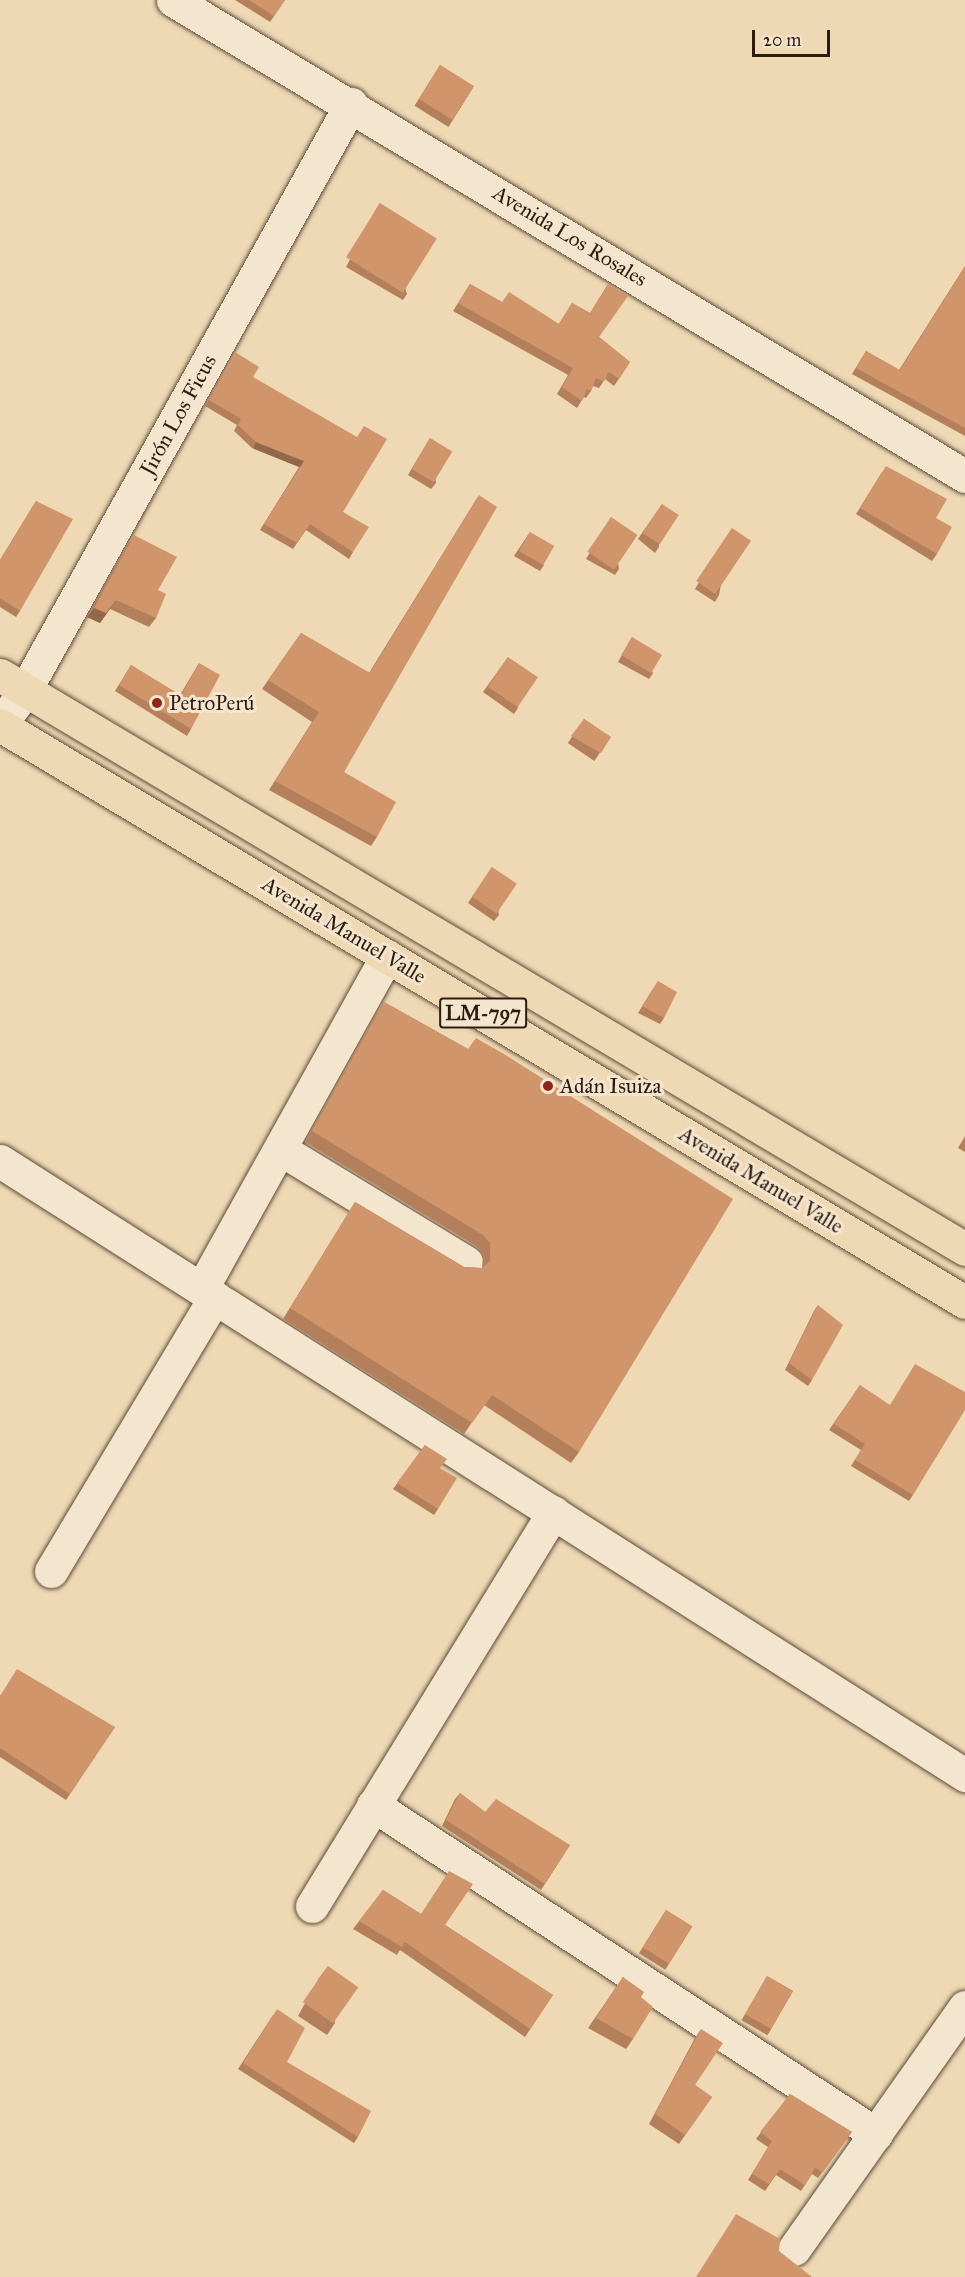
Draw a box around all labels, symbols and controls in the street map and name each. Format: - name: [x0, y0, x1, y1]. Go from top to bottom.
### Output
- scale bar: [755, 18, 833, 56]
- text: 20 m: [763, 29, 801, 51]
- street label: Avenida Los Rosales: [488, 180, 652, 292]
- street label: Jirón Los Ficus: [134, 350, 222, 480]
- place label: PetroPerú: [169, 690, 254, 716]
- marker: PetroPerú: [150, 696, 164, 710]
- street label: Avenida Manuel Valle: [258, 871, 430, 989]
- road number: LM-797: [438, 996, 528, 1030]
- place label: Adán Isuiza: [560, 1073, 661, 1099]
- marker: Adán Isuiza: [541, 1079, 555, 1093]
- street label: Avenida Manuel Valle: [675, 1121, 847, 1239]

